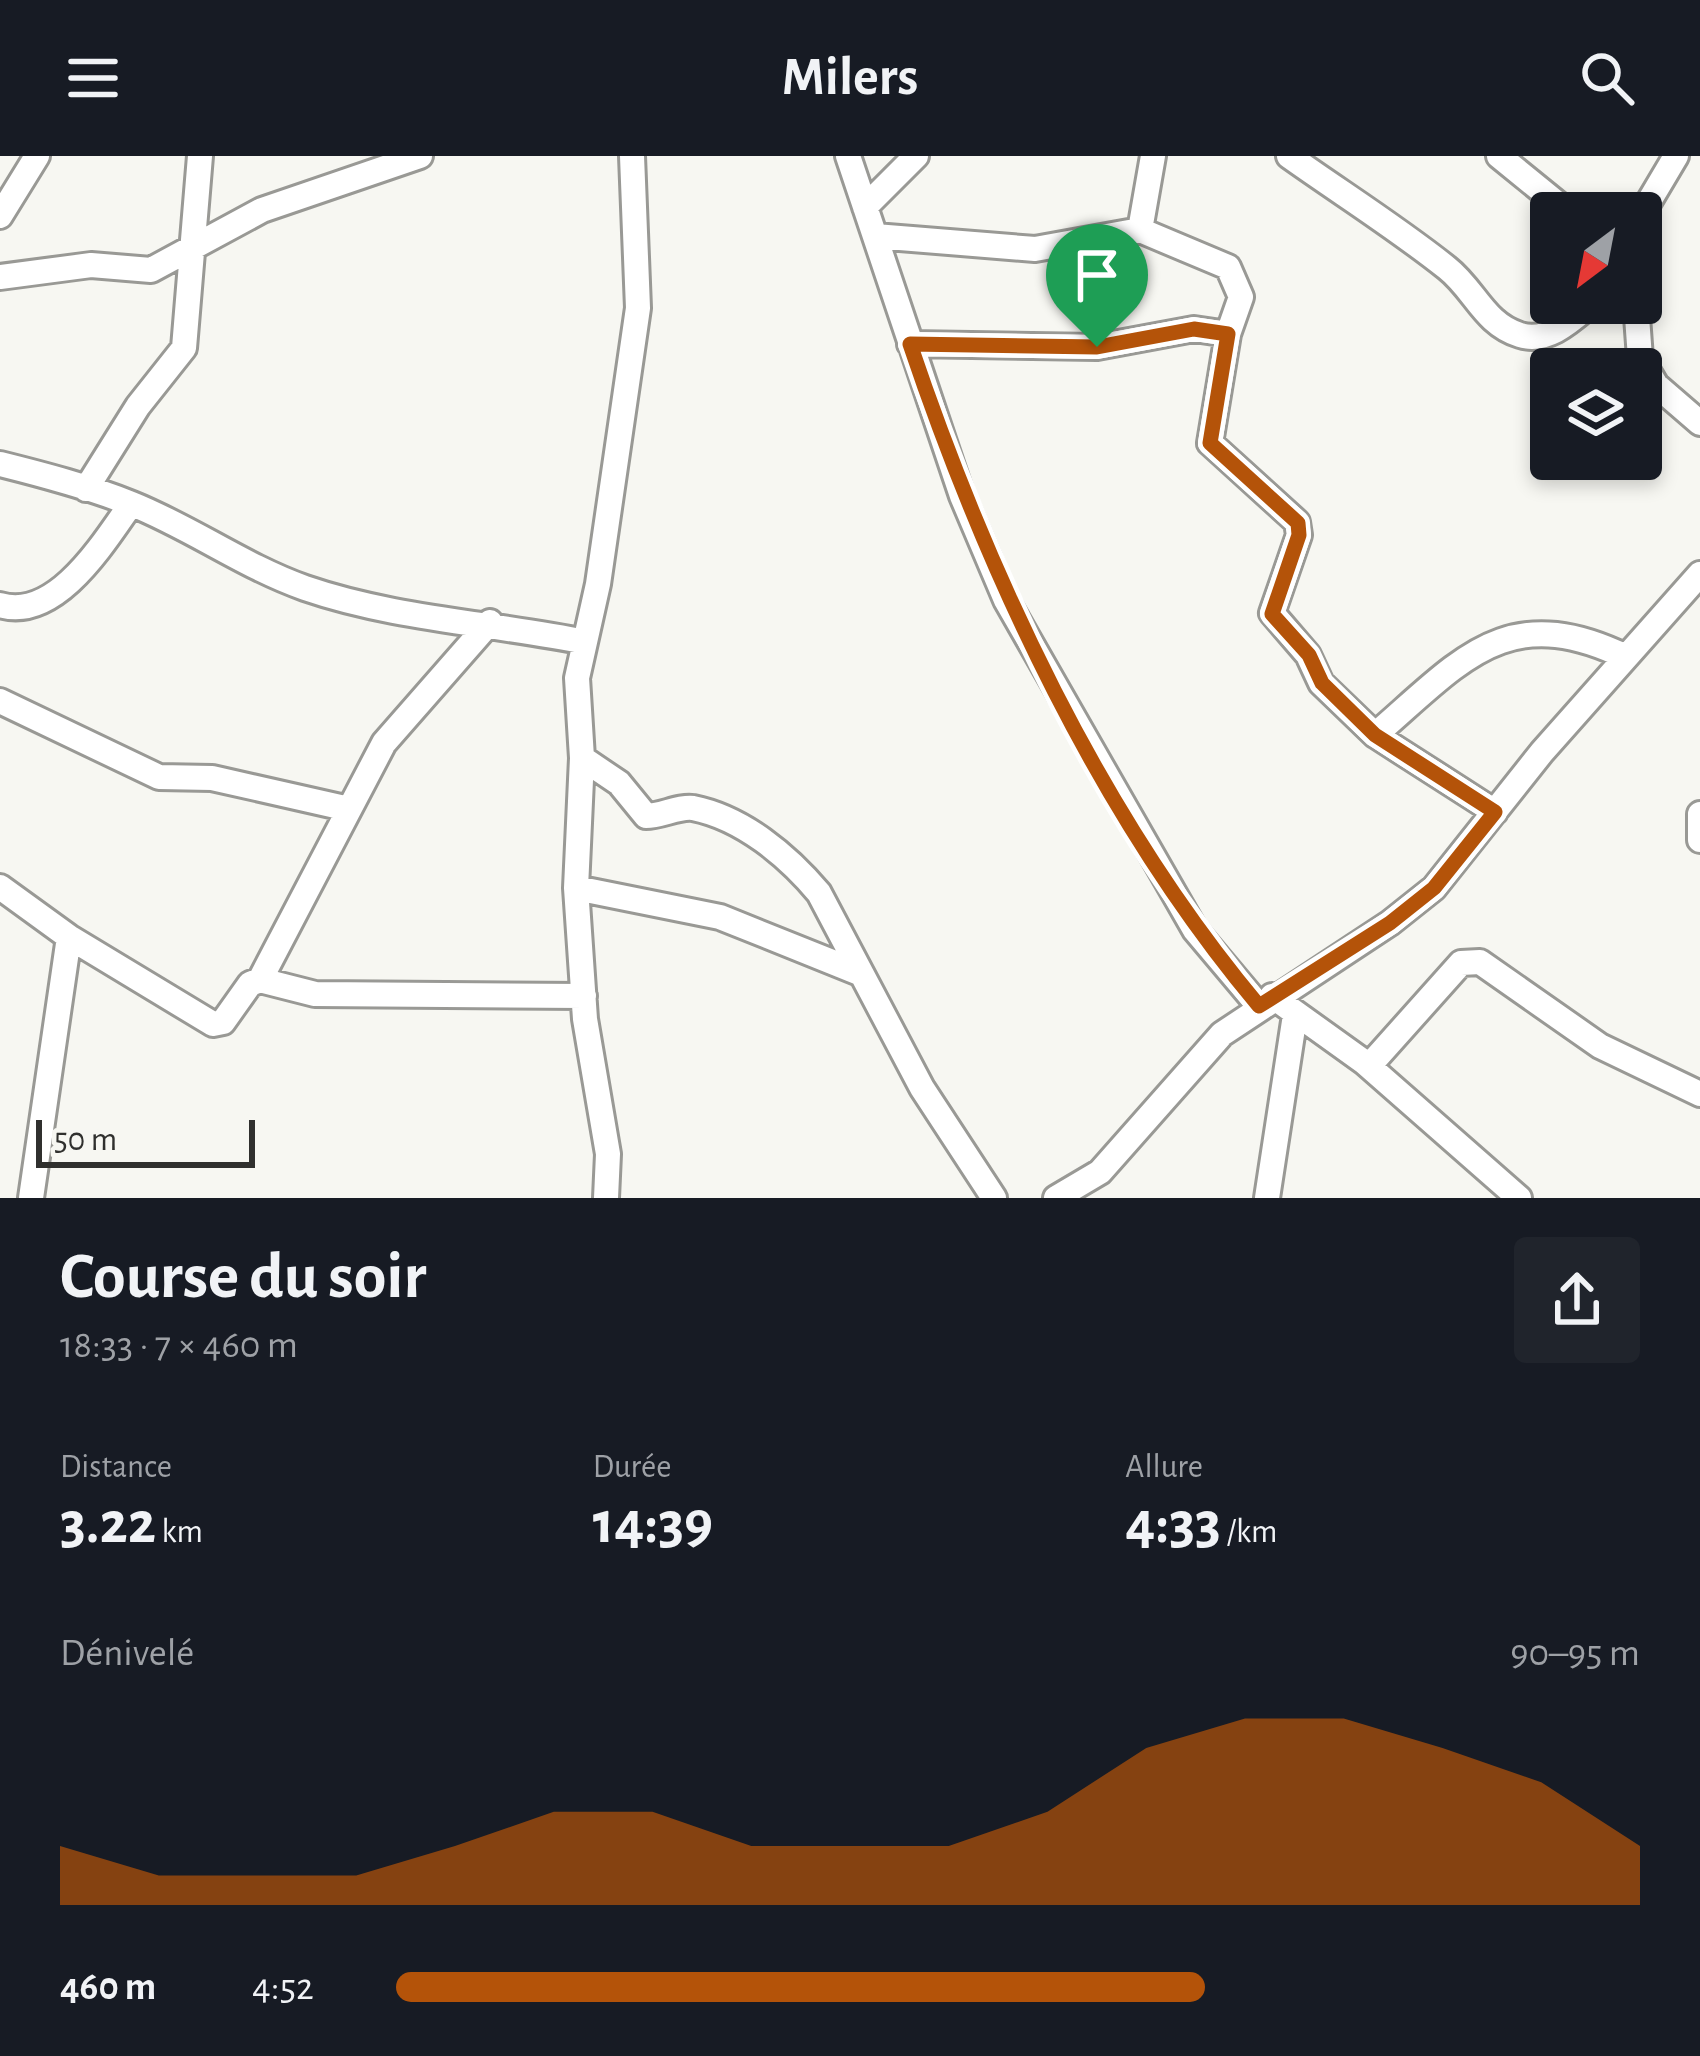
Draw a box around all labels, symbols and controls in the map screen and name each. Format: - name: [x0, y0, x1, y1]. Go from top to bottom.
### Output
- icon: menu: [60, 45, 126, 111]
- icon: search: [1574, 45, 1640, 111]
- text: Milers: [782, 51, 918, 105]
- north arrow: [1530, 192, 1662, 324]
- map controls: [1530, 192, 1662, 480]
- pin: [1046, 224, 1148, 347]
- icon: arrive: [1064, 242, 1130, 308]
- button: layers: [1530, 348, 1662, 480]
- scale bar: [36, 1114, 255, 1167]
- text: 50 m: [54, 1124, 117, 1157]
- button: share: [1514, 1237, 1640, 1363]
- text: Course du soir: [60, 1244, 426, 1310]
- text: 18:33 · 7 × 460 m: [60, 1326, 298, 1365]
- text: Distance: [60, 1451, 172, 1484]
- text: Durée: [593, 1451, 672, 1484]
- text: Allure: [1125, 1451, 1203, 1484]
- text: 3.22: [60, 1494, 156, 1554]
- text: 14:39: [593, 1494, 713, 1554]
- text: 4:33: [1125, 1494, 1221, 1554]
- text: km: [156, 1516, 203, 1549]
- text: /km: [1221, 1516, 1277, 1549]
- text: Dénivelé: [60, 1634, 194, 1673]
- text: 90–95 m: [1510, 1634, 1640, 1673]
- text: 460 m: [60, 1968, 156, 2007]
- text: 4:52: [252, 1968, 314, 2007]

